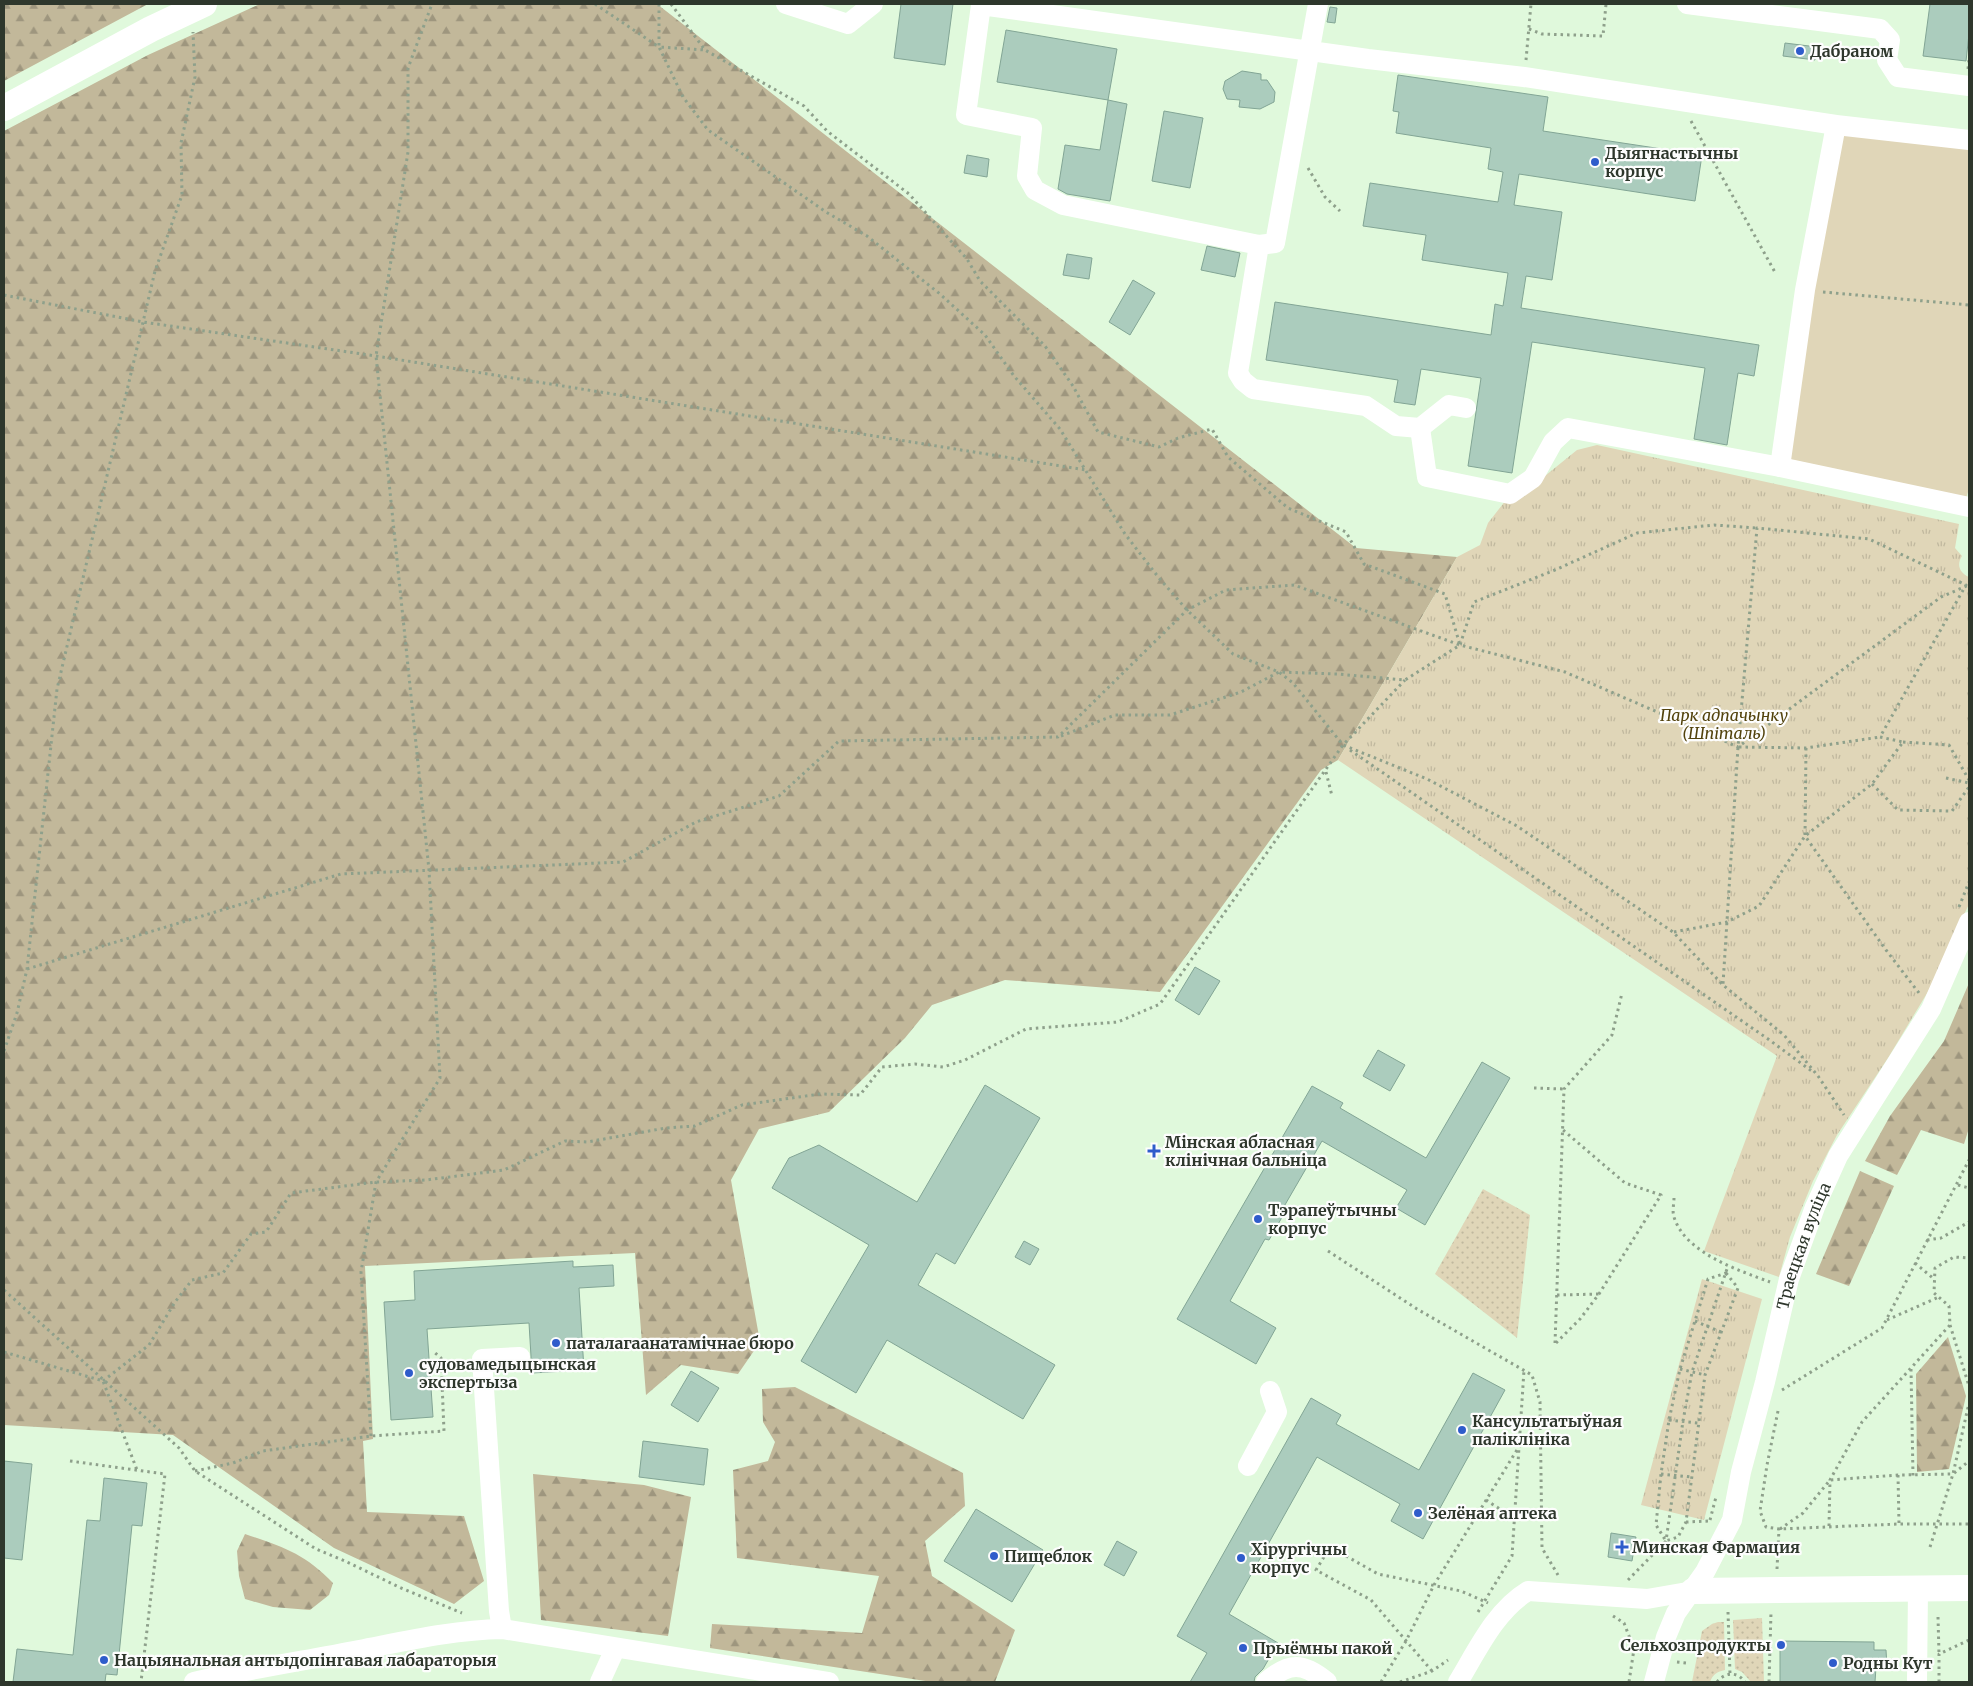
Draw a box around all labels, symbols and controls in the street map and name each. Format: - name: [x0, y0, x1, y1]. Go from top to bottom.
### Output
- place label: Дабраном: [1810, 41, 1894, 61]
- marker: Дабраном: [1794, 45, 1806, 57]
- place label: Дыягнастычны корпус: [1605, 143, 1738, 181]
- marker: Дыягнастычны корпус: [1589, 156, 1601, 168]
- park label: Парк адпачынку (Шпіталь): [1660, 705, 1788, 743]
- place label: Мінская абласная клінічная бальніца: [1165, 1132, 1327, 1170]
- marker: Мінская абласная клінічная бальніца: [1147, 1144, 1161, 1158]
- street label: Траецкая вуліца: [1772, 1179, 1835, 1311]
- place label: Тэрапеўтычны корпус: [1268, 1200, 1397, 1238]
- marker: Тэрапеўтычны корпус: [1252, 1213, 1264, 1225]
- place label: паталагаанатамічнае бюро: [566, 1333, 794, 1353]
- marker: паталагаанатамічнае бюро: [550, 1337, 562, 1349]
- place label: судовамедыцынская экспертыза: [419, 1354, 596, 1392]
- marker: судовамедыцынская экспертыза: [403, 1367, 415, 1379]
- place label: Кансультатыўная паліклініка: [1472, 1411, 1622, 1449]
- marker: Кансультатыўная паліклініка: [1456, 1424, 1468, 1436]
- place label: Зелёная аптека: [1428, 1503, 1557, 1523]
- marker: Зелёная аптека: [1412, 1507, 1424, 1519]
- place label: Минская Фармация: [1632, 1537, 1800, 1557]
- place label: Хірургічны корпус: [1251, 1539, 1347, 1577]
- marker: Минская Фармация: [1616, 1541, 1628, 1553]
- place label: Пищеблок: [1004, 1546, 1092, 1566]
- marker: Пищеблок: [988, 1550, 1000, 1562]
- marker: Хірургічны корпус: [1235, 1552, 1247, 1564]
- place label: Сельхозпродукты: [1621, 1635, 1771, 1655]
- place label: Прыёмны пакой: [1253, 1638, 1393, 1658]
- marker: Сельхозпродукты: [1775, 1639, 1787, 1651]
- marker: Прыёмны пакой: [1237, 1642, 1249, 1654]
- place label: Нацыянальная антыдопінгавая лабараторыя: [114, 1650, 497, 1670]
- place label: Родны Кут: [1843, 1653, 1933, 1673]
- marker: Нацыянальная антыдопінгавая лабараторыя: [98, 1654, 110, 1666]
- marker: Родны Кут: [1827, 1657, 1839, 1669]

